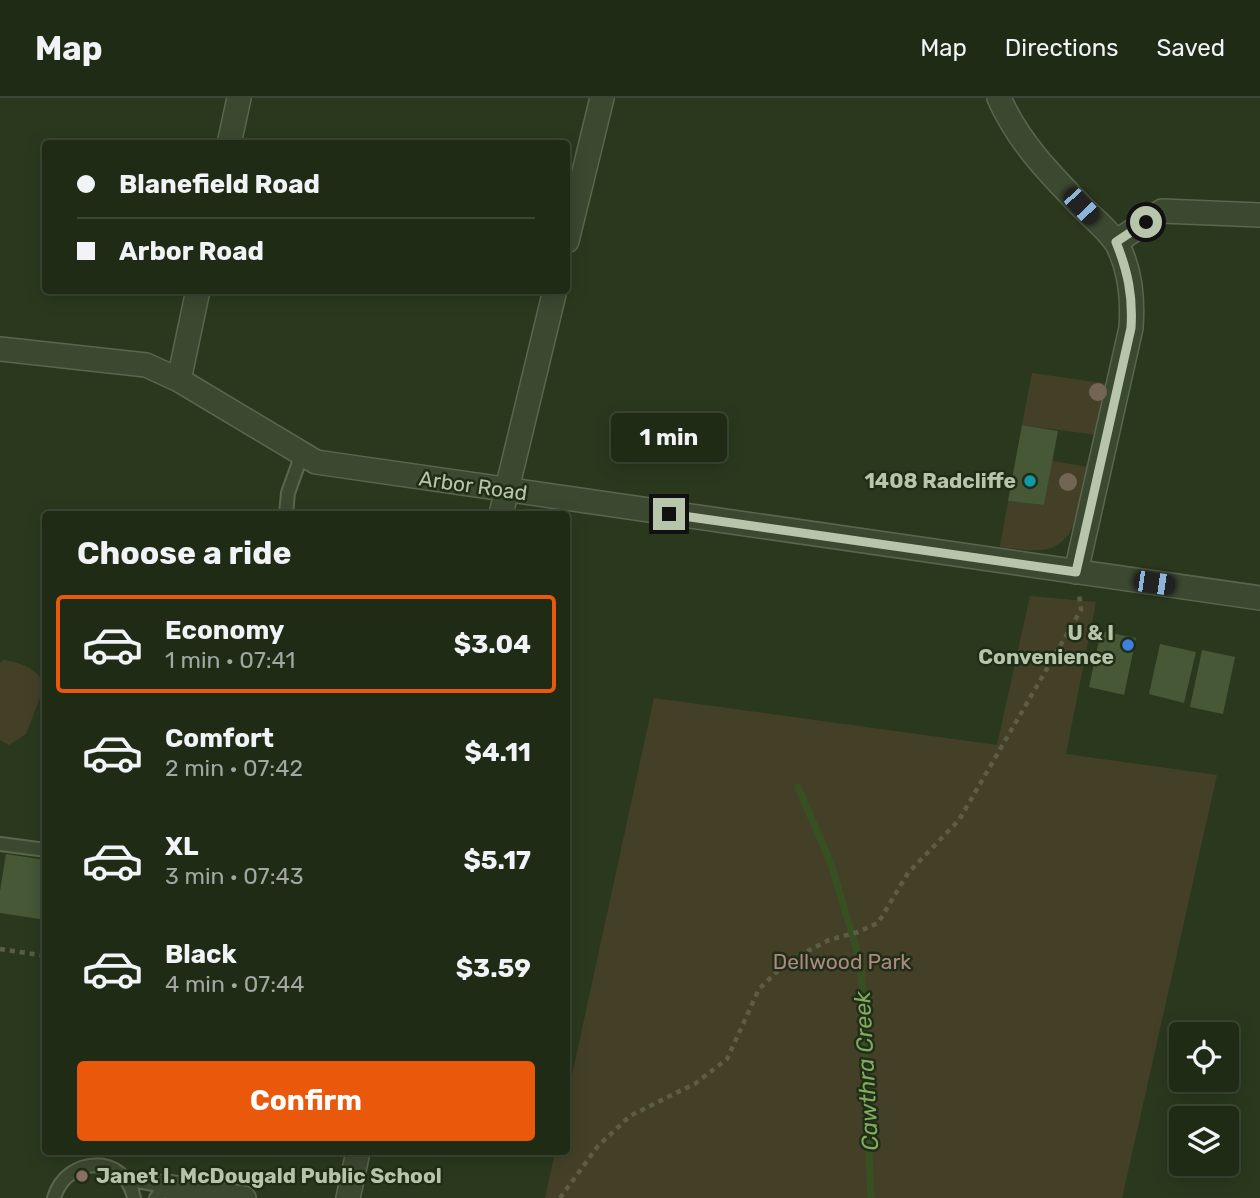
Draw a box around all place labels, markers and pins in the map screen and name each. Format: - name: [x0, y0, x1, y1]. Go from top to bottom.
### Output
- place label: 1408 Radcliffe: [864, 468, 1016, 493]
- marker: 1408 Radcliffe: [1022, 473, 1038, 489]
- place label: U & I Convenience: [978, 620, 1114, 669]
- marker: U & I Convenience: [1120, 637, 1136, 653]
- place label: Janet I. McDougald Public School: [96, 1163, 442, 1188]
- marker: Janet I. McDougald Public School: [74, 1168, 90, 1184]

